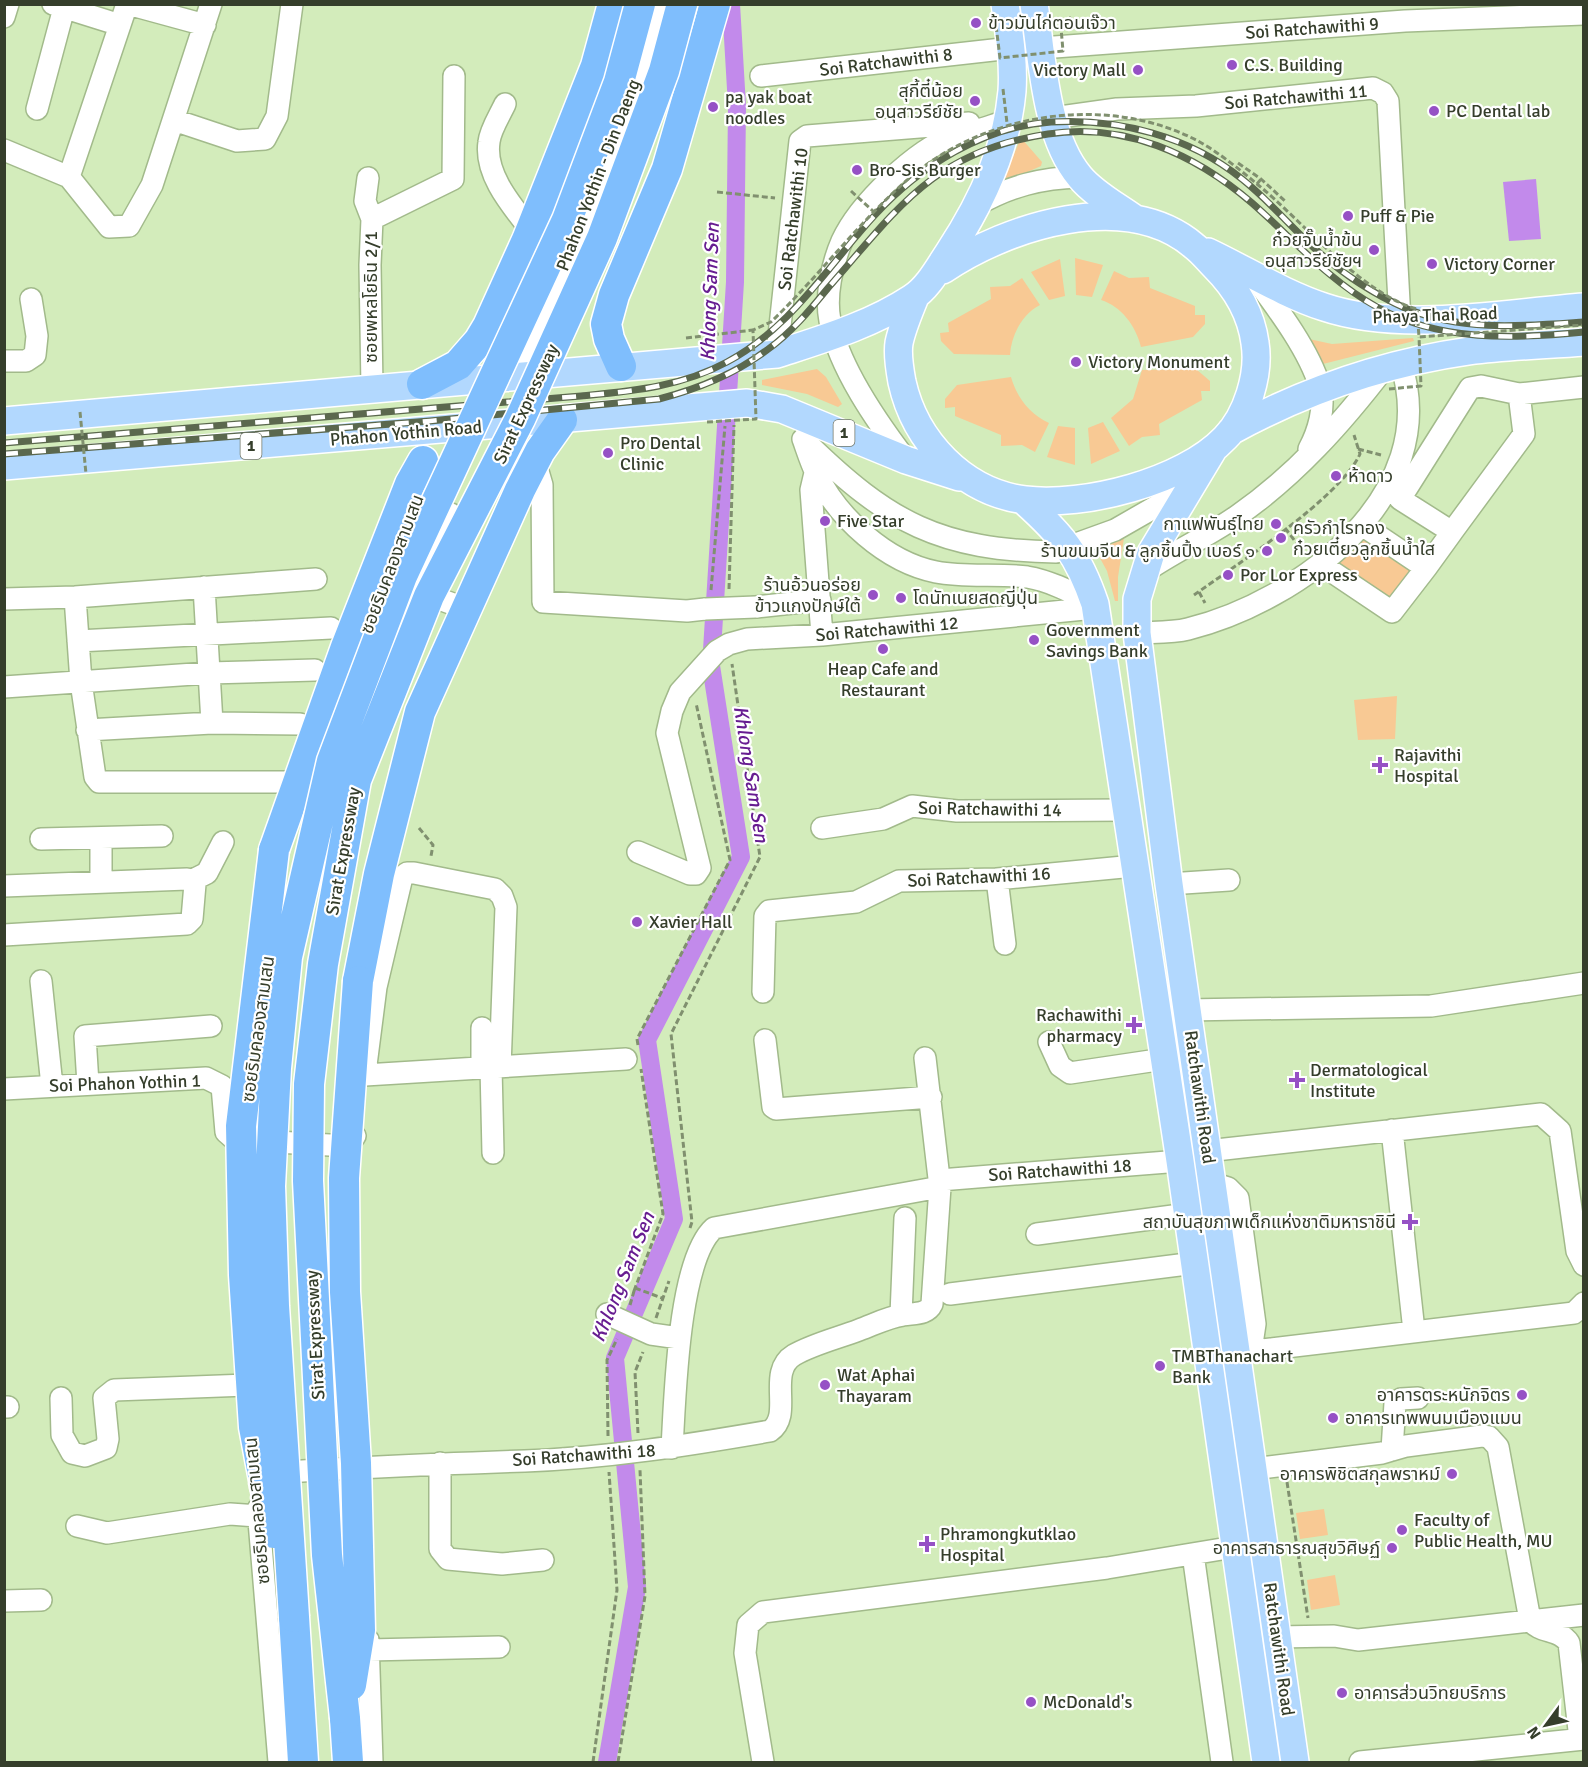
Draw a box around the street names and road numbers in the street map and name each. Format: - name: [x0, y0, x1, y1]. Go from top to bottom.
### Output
- street label: Soi Ratchawithi 9: [1244, 12, 1380, 44]
- street label: Soi Ratchawithi 8: [818, 43, 954, 81]
- street label: Phahon Yothin - Din Daeng: [551, 76, 645, 274]
- street label: Soi Ratchawithi 11: [1224, 80, 1368, 114]
- street label: Soi Ratchawithi 10: [773, 146, 813, 292]
- street label: ซอยพหลโยธิน 2/1: [360, 231, 382, 363]
- street label: Phaya Thai Road: [1372, 302, 1498, 328]
- street label: Sirat Expressway: [489, 340, 564, 467]
- street label: Phahon Yothin Road: [329, 415, 483, 451]
- road number: 1: [834, 420, 854, 446]
- road number: 1: [240, 433, 262, 459]
- street label: ซอยริมคลองสามเสน: [355, 491, 429, 637]
- street label: Soi Ratchawithi 12: [815, 612, 959, 646]
- street label: Sirat Expressway: [321, 785, 365, 917]
- street label: Soi Ratchawithi 14: [918, 797, 1062, 821]
- street label: Soi Ratchawithi 16: [907, 862, 1051, 892]
- street label: ซอยริมคลองสามเสน: [237, 955, 279, 1103]
- street label: Ratchawithi Road: [1180, 1029, 1220, 1165]
- street label: Soi Phahon Yothin 1: [49, 1069, 201, 1097]
- street label: Soi Ratchawithi 18: [988, 1154, 1132, 1186]
- street label: Sirat Expressway: [301, 1269, 329, 1400]
- street label: ซอยริมคลองสามเสน: [240, 1437, 274, 1585]
- street label: Soi Ratchawithi 18: [512, 1439, 656, 1471]
- street label: Ratchawithi Road: [1259, 1581, 1299, 1717]

